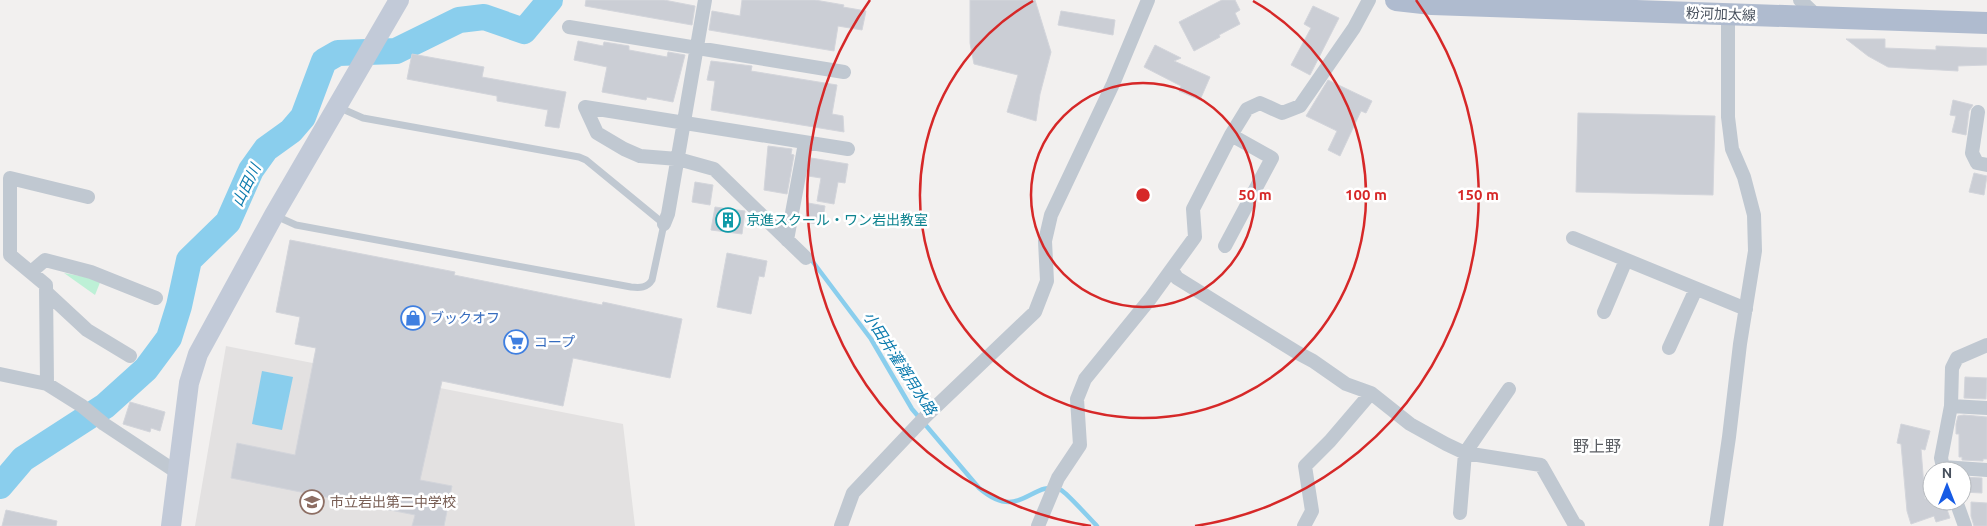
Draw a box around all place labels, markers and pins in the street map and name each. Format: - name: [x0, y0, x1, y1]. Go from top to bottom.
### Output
- centre of rings: [1134, 186, 1152, 204]
- building icon: 京進スクール・ワン岩出教室: [715, 207, 741, 233]
- place label: 京進スクール・ワン岩出教室: [746, 212, 928, 228]
- shop icon: ブックオフ: [400, 305, 426, 331]
- place label: ブックオフ: [430, 310, 500, 326]
- supermarket icon: コープ: [503, 329, 529, 355]
- place label: コープ: [534, 334, 575, 350]
- school or university icon: 市立岩出第二中学校: [299, 489, 325, 515]
- place label: 市立岩出第二中学校: [330, 494, 456, 510]

